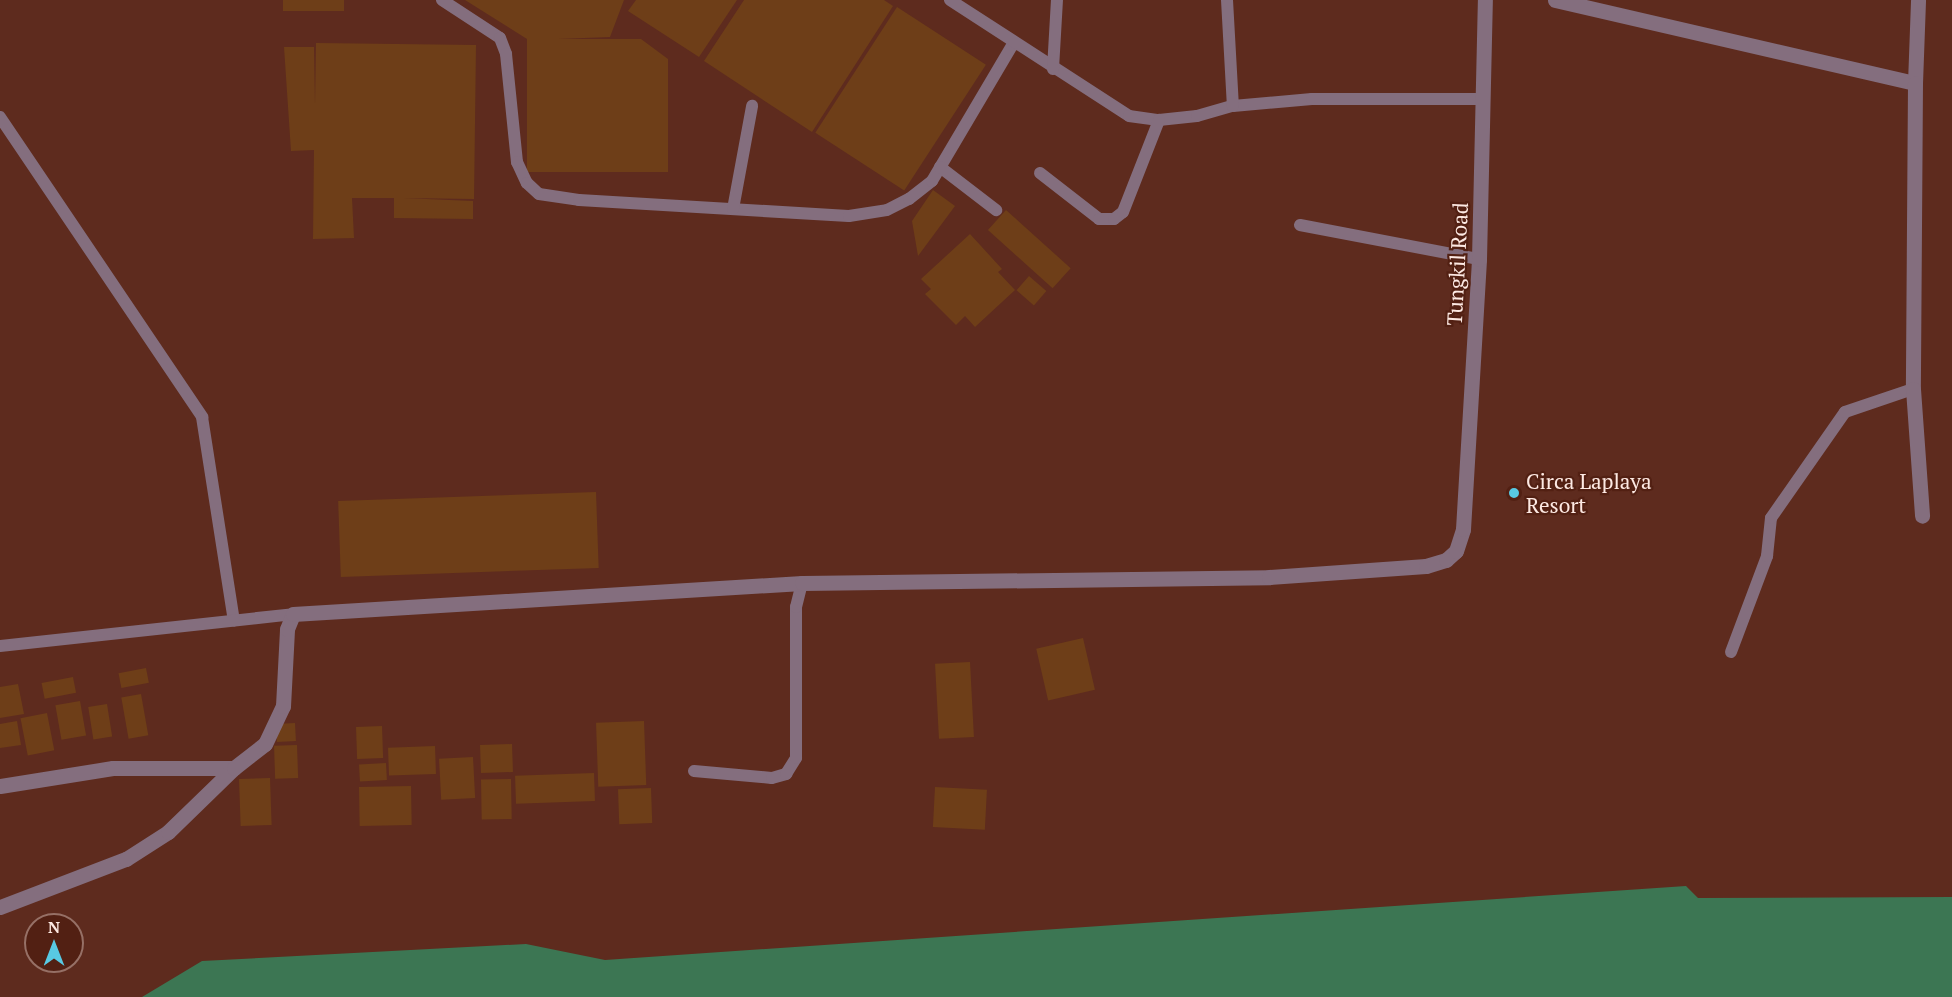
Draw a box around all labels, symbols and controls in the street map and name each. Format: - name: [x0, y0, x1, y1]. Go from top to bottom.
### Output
- street label: Tungkil Road: [1441, 202, 1473, 326]
- place label: Circa Laplaya Resort: [1526, 468, 1652, 518]
- marker: Circa Laplaya Resort: [1507, 486, 1521, 500]
- north arrow: [24, 913, 84, 973]
- text: N: [48, 916, 60, 938]

